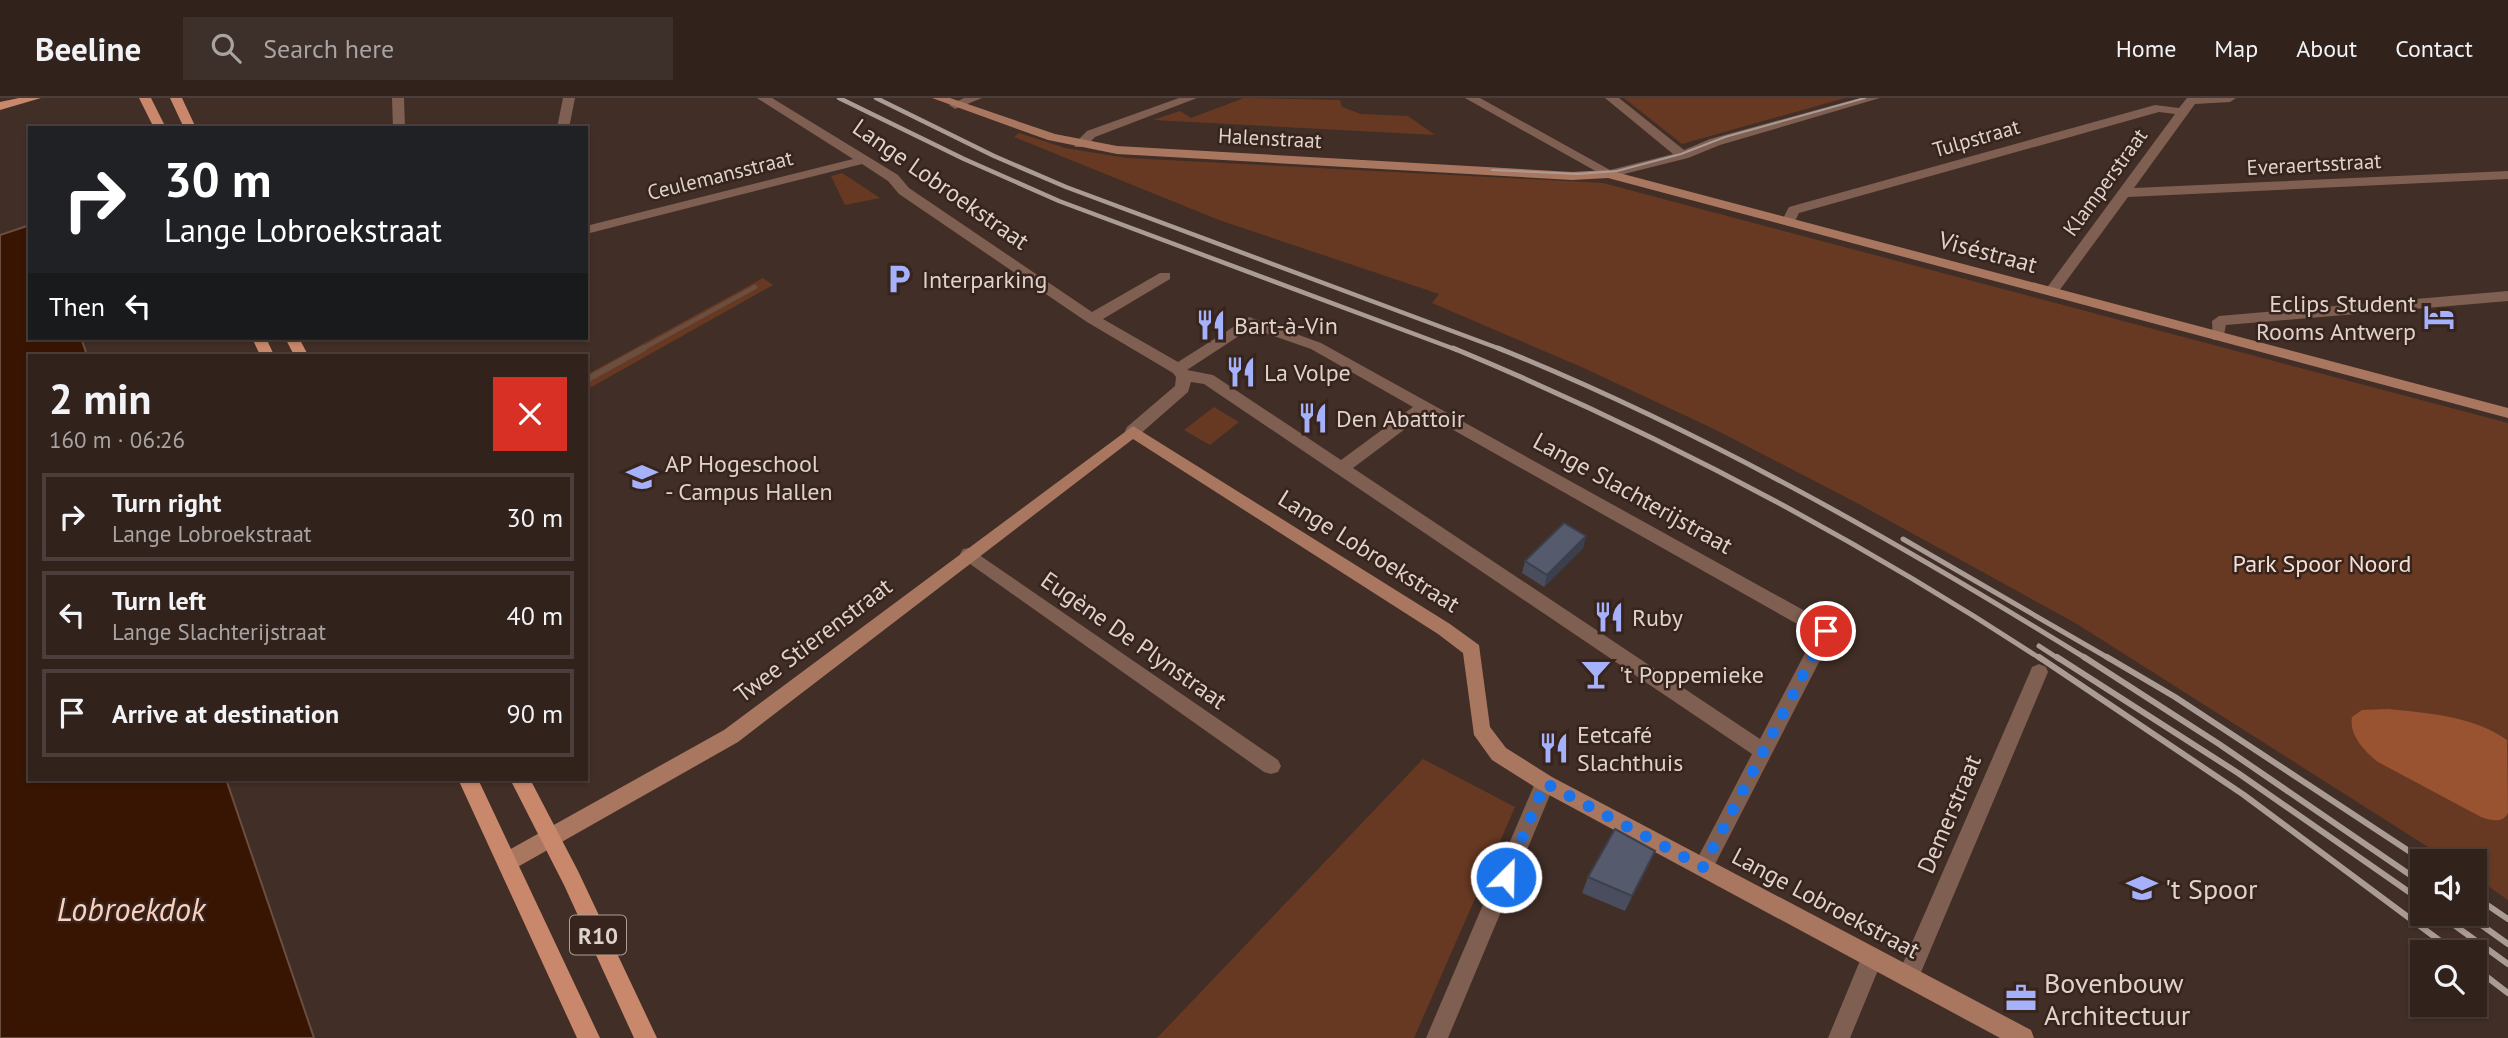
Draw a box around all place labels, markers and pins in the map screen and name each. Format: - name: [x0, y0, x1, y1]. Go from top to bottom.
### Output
- parking icon: Interparking: [882, 262, 916, 296]
- place label: Interparking: [922, 264, 1047, 295]
- place label: Eclips Student Rooms Antwerp: [2256, 288, 2416, 347]
- hotel icon: Eclips Student Rooms Antwerp: [2422, 300, 2456, 334]
- restaurant icon: Bart-à-Vin: [1194, 308, 1228, 342]
- place label: Bart-à-Vin: [1234, 310, 1338, 341]
- restaurant icon: La Volpe: [1224, 355, 1258, 389]
- place label: La Volpe: [1264, 357, 1351, 388]
- restaurant icon: Den Abattoir: [1296, 401, 1330, 435]
- place label: Den Abattoir: [1336, 403, 1465, 434]
- place label: AP Hogeschool - Campus Hallen: [665, 448, 833, 507]
- school or university icon: AP Hogeschool - Campus Hallen: [625, 460, 659, 494]
- restaurant icon: Ruby: [1592, 600, 1626, 634]
- pin: [1796, 601, 1856, 661]
- place label: Ruby: [1632, 602, 1683, 633]
- bar icon: 't Poppemieke: [1579, 657, 1613, 691]
- place label: 't Poppemieke: [1619, 659, 1764, 690]
- place label: Eetcafé Slachthuis: [1577, 719, 1683, 778]
- restaurant icon: Eetcafé Slachthuis: [1537, 731, 1571, 765]
- place label: 't Spoor: [2165, 870, 2258, 907]
- school or university icon: 't Spoor: [2125, 871, 2159, 905]
- place label: Bovenbouw Architectuur: [2044, 964, 2191, 1033]
- office icon: Bovenbouw Architectuur: [2004, 981, 2038, 1015]

